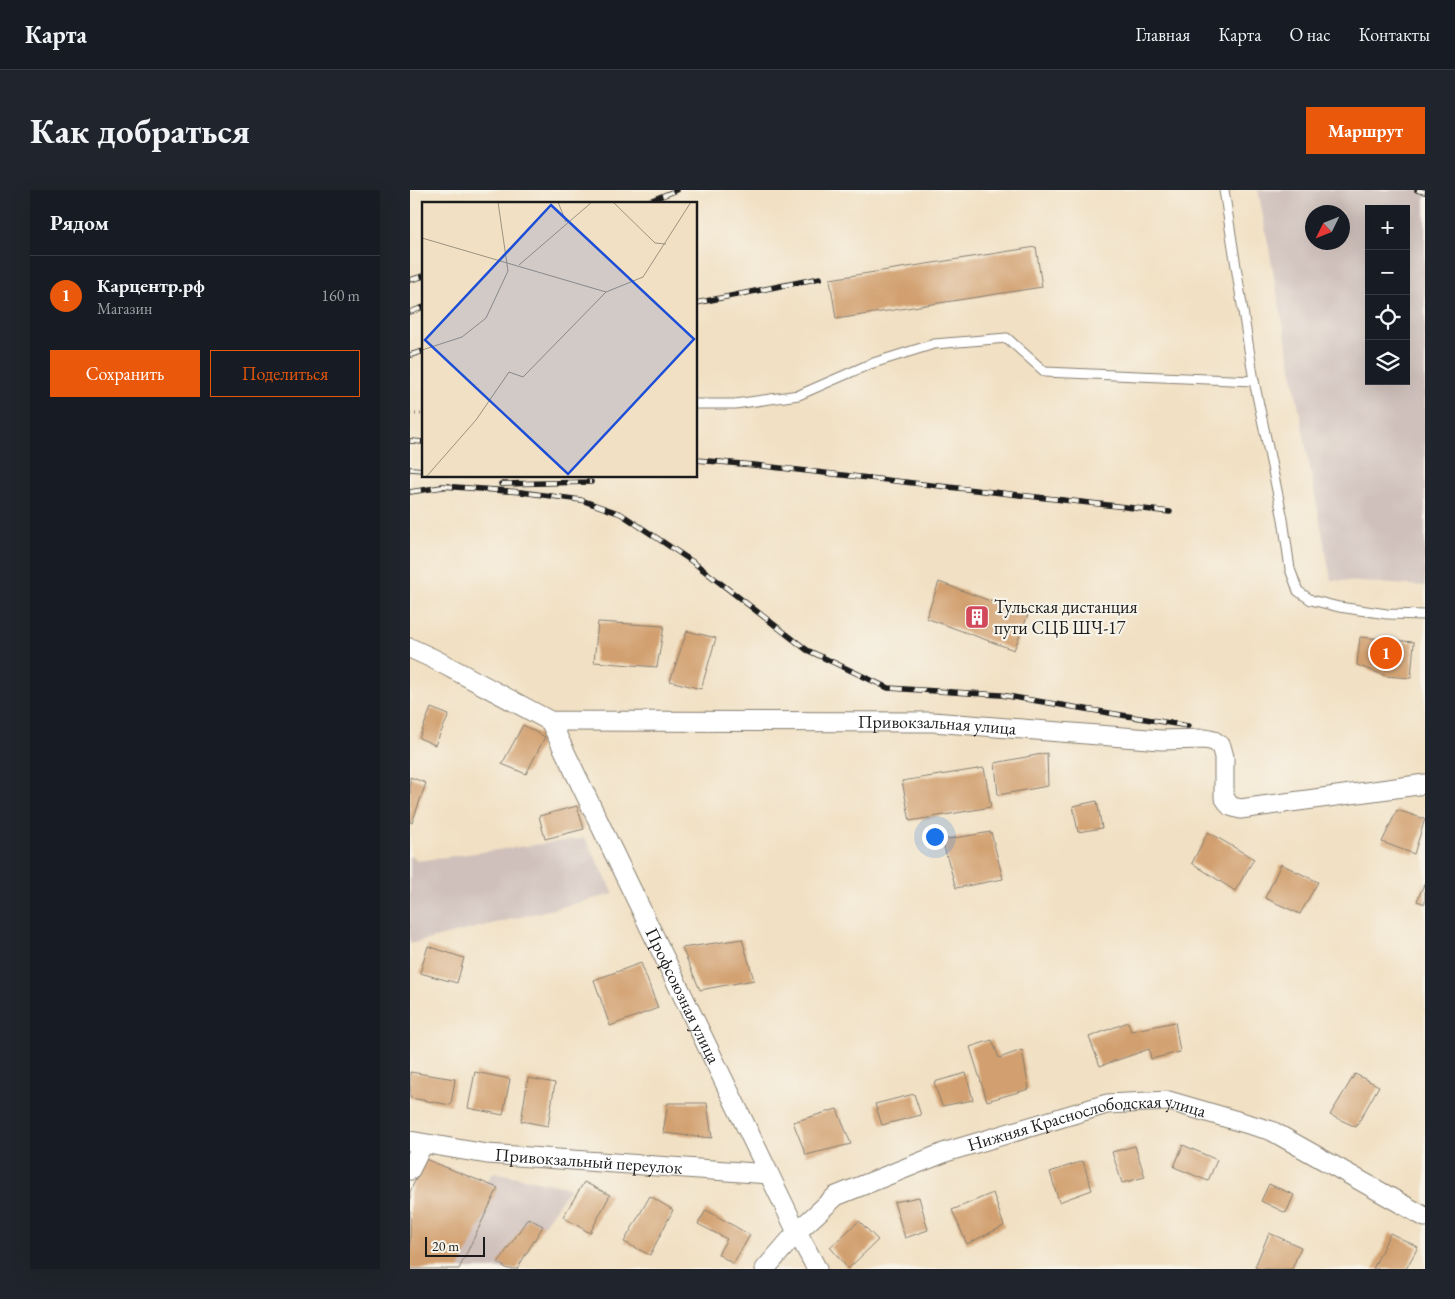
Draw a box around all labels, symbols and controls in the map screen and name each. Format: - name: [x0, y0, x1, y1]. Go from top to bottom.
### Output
- text: Карта: [25, 19, 87, 50]
- text: Главная: [1136, 23, 1190, 46]
- text: Карта: [1218, 23, 1261, 46]
- text: О нас: [1289, 23, 1331, 46]
- text: Контакты: [1359, 23, 1430, 46]
- button: Маршрут: [1306, 107, 1425, 154]
- text: Как добраться: [30, 108, 250, 153]
- inset map: [422, 202, 698, 478]
- north arrow: [1305, 205, 1350, 250]
- map controls: [1365, 205, 1410, 385]
- button: +: [1365, 205, 1410, 250]
- text: Рядом: [50, 209, 109, 236]
- button: −: [1365, 250, 1410, 295]
- text: Карцентр.рф: [97, 273, 205, 298]
- text: 1: [62, 285, 70, 306]
- text: 160 m: [321, 285, 360, 306]
- button: locate: [1365, 295, 1410, 340]
- text: Магазин: [97, 298, 152, 319]
- button: layers: [1365, 340, 1410, 385]
- button: Сохранить: [50, 350, 200, 397]
- button: Поделиться: [210, 350, 360, 397]
- place label: Тульская дистанция пути СЦБ ШЧ-17: [994, 595, 1138, 639]
- building icon: Тульская дистанция пути СЦБ ШЧ-17: [964, 604, 990, 630]
- pin: 1: [1370, 634, 1402, 672]
- street label: Привокзальная улица: [858, 710, 1018, 740]
- your location: [922, 824, 948, 850]
- street label: Профсоюзная улица: [641, 924, 726, 1068]
- street label: Нижняя Краснослободская улица: [965, 1089, 1210, 1156]
- street label: Привокзальный переулок: [494, 1143, 684, 1179]
- scale bar: [425, 1234, 485, 1257]
- text: 20 m: [432, 1237, 459, 1255]

